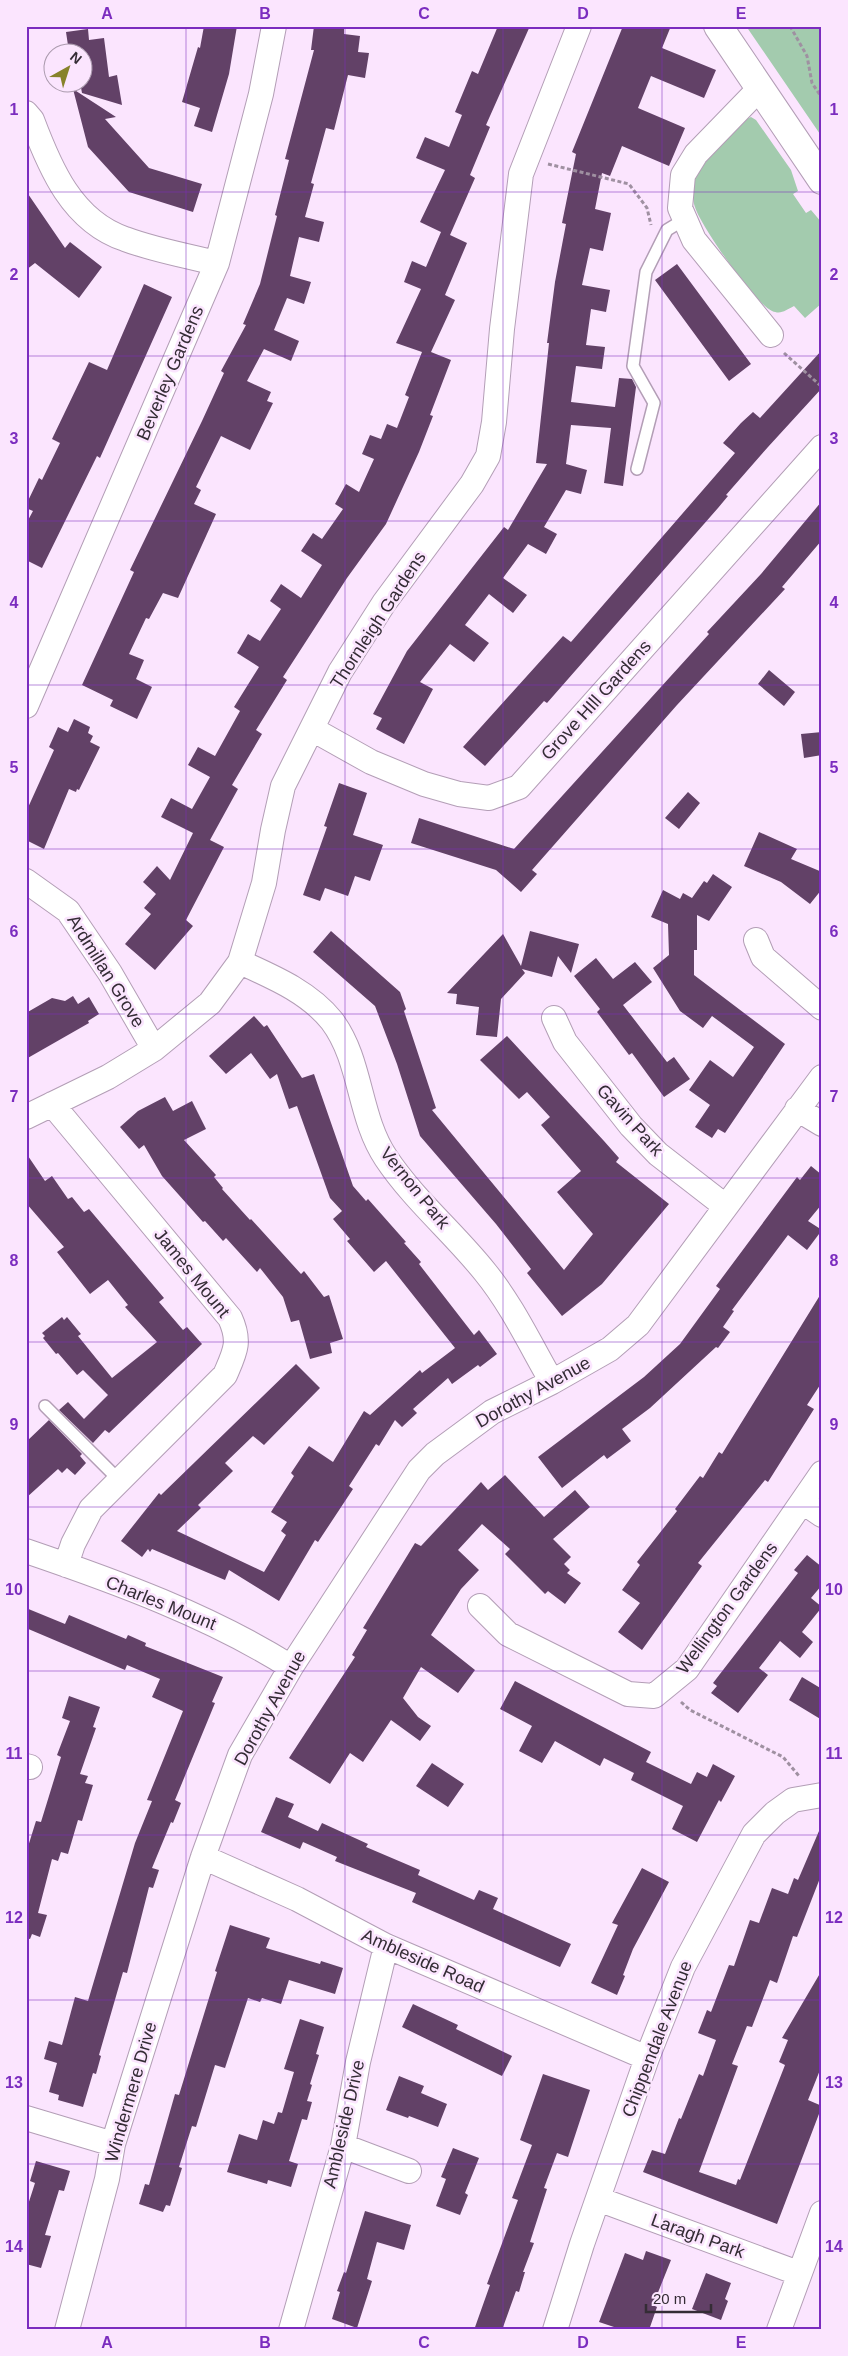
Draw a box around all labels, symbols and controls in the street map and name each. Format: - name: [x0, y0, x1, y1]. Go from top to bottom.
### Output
- text: A: [101, 5, 113, 22]
- text: B: [259, 5, 271, 22]
- text: C: [418, 5, 430, 22]
- text: D: [577, 5, 589, 22]
- text: E: [736, 5, 747, 22]
- north arrow: [42, 42, 92, 92]
- text: N: [67, 48, 85, 67]
- text: 1: [10, 101, 19, 118]
- text: 1: [830, 101, 839, 118]
- text: 2: [10, 266, 19, 283]
- text: 2: [830, 266, 839, 283]
- street label: Beverley Gardens: [133, 303, 207, 443]
- text: 3: [10, 430, 19, 447]
- text: 3: [830, 430, 839, 447]
- street label: Thornleigh Gardens: [326, 548, 430, 692]
- text: 4: [10, 594, 19, 611]
- text: 4: [830, 594, 839, 611]
- street label: Grove HIll Gardens: [537, 636, 655, 764]
- text: 5: [10, 759, 19, 776]
- text: 5: [830, 759, 839, 776]
- street label: Ardmillan Grove: [63, 911, 149, 1031]
- text: 6: [10, 923, 19, 940]
- text: 6: [830, 923, 839, 940]
- street label: Gavin Park: [593, 1080, 668, 1161]
- text: 7: [10, 1088, 19, 1105]
- text: 7: [830, 1088, 839, 1105]
- street label: Vernon Park: [376, 1143, 455, 1234]
- street label: James Mount: [150, 1225, 234, 1321]
- text: 8: [10, 1252, 19, 1269]
- text: 8: [830, 1252, 839, 1269]
- street label: Dorothy Avenue: [472, 1352, 594, 1432]
- text: 9: [10, 1416, 19, 1433]
- text: 9: [830, 1416, 839, 1433]
- street label: Wellington Gardens: [673, 1538, 781, 1678]
- street label: Charles Mount: [103, 1572, 219, 1634]
- text: 10: [5, 1581, 23, 1598]
- text: 10: [825, 1581, 843, 1598]
- street label: Dorothy Avenue: [230, 1647, 310, 1769]
- text: 11: [6, 1745, 23, 1762]
- text: 11: [826, 1745, 843, 1762]
- text: 12: [5, 1909, 23, 1926]
- text: 12: [825, 1909, 843, 1926]
- street label: Ambleside Road: [359, 1925, 487, 1997]
- street label: Chippendale Avenue: [618, 1958, 696, 2120]
- street label: Windermere Drive: [101, 2020, 161, 2164]
- street label: Ambleside Drive: [320, 2058, 368, 2190]
- text: 13: [5, 2074, 23, 2091]
- text: 13: [825, 2074, 843, 2091]
- street label: Laragh Park: [649, 2210, 748, 2263]
- text: 14: [5, 2238, 23, 2255]
- text: 14: [825, 2238, 843, 2255]
- scale bar: [646, 2281, 710, 2313]
- text: 20 m: [653, 2290, 686, 2307]
- text: A: [101, 2334, 113, 2351]
- text: B: [259, 2334, 271, 2351]
- text: C: [418, 2334, 430, 2351]
- text: D: [577, 2334, 589, 2351]
- text: E: [736, 2334, 747, 2351]

